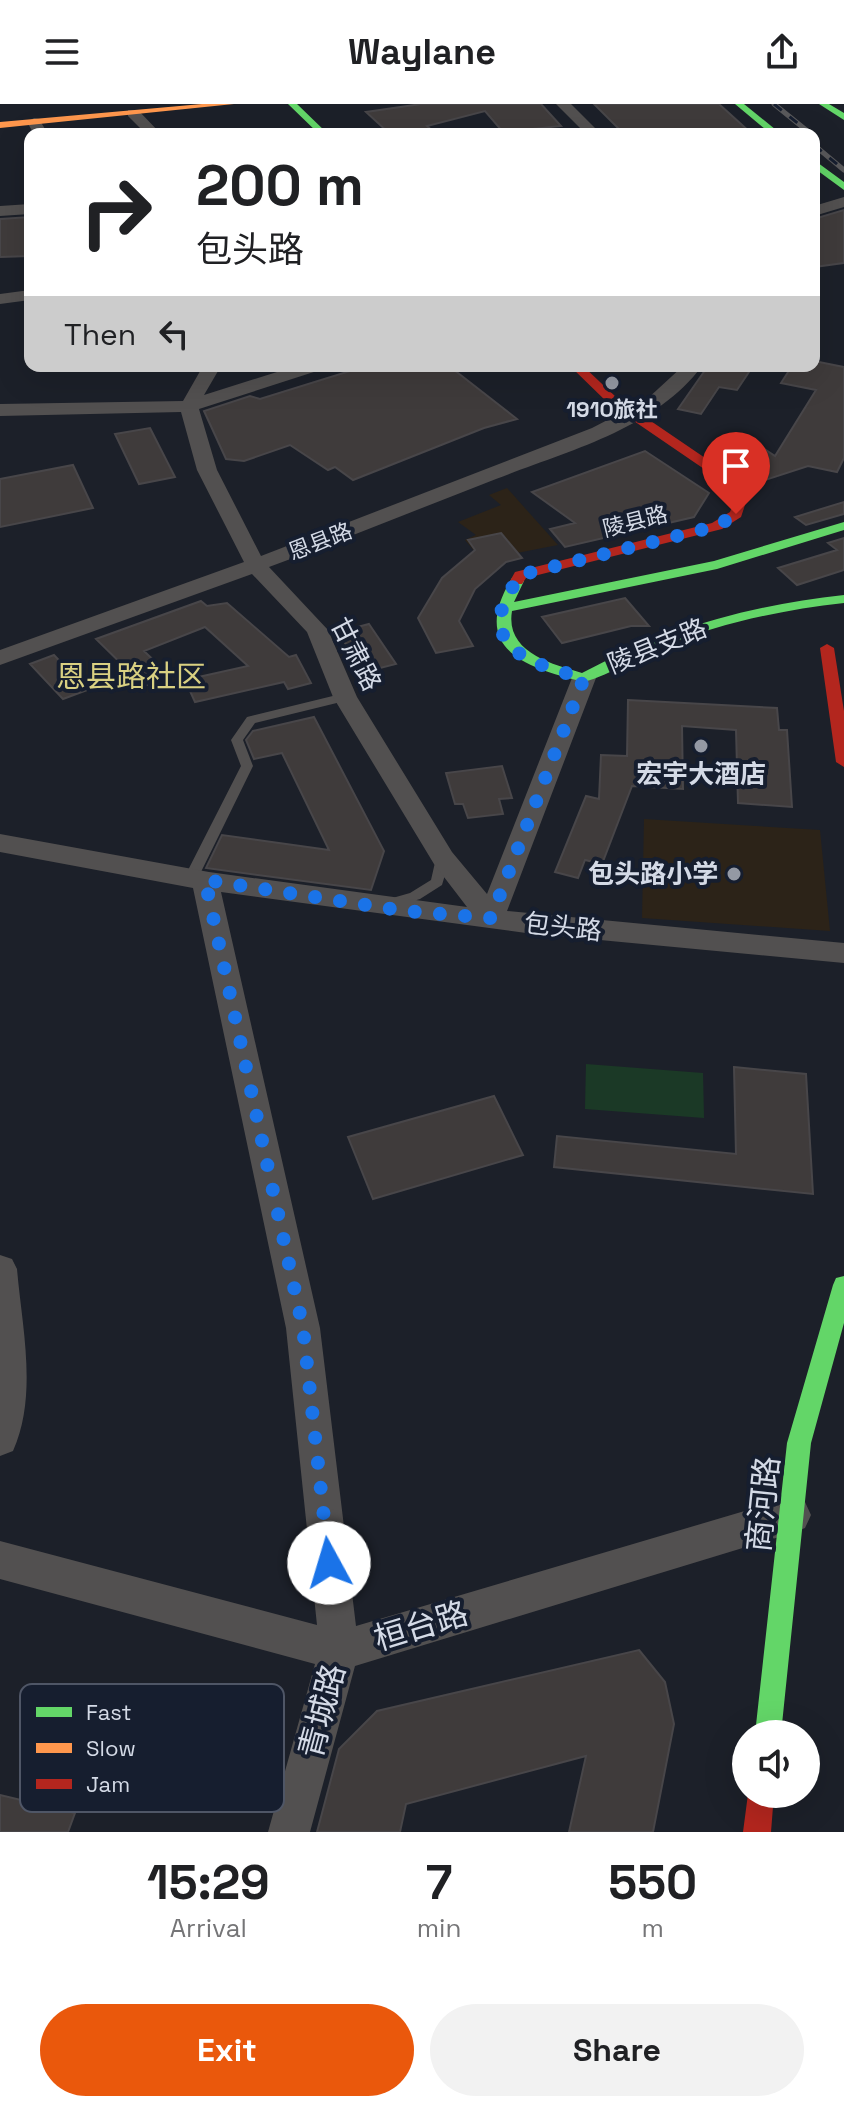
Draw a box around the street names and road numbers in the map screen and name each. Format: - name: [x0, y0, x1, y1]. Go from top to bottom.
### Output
- street label: 陵县路: [600, 499, 670, 543]
- street label: 恩县路: [284, 516, 356, 566]
- street label: 陵县支路: [602, 611, 712, 681]
- street label: 甘肃路: [323, 612, 389, 696]
- street label: 包头路: [522, 906, 604, 948]
- street label: 商河路: [738, 1454, 788, 1554]
- street label: 桓台路: [369, 1593, 473, 1659]
- street label: 青城路: [290, 1659, 354, 1763]

